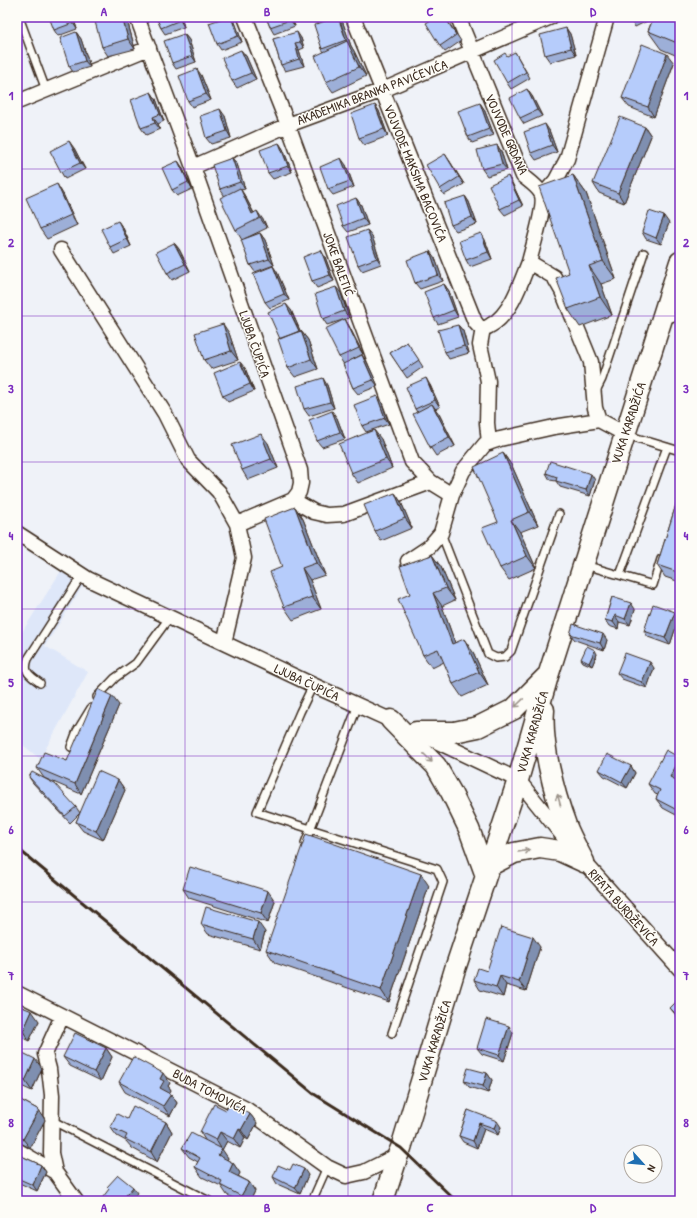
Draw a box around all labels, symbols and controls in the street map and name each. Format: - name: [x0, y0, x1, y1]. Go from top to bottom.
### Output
- text: A: [101, 2, 108, 20]
- text: B: [264, 2, 271, 20]
- text: C: [426, 2, 434, 20]
- text: D: [590, 2, 597, 20]
- street label: AKADEMIKA BRANKA PAVIĆEVIĆA: [294, 55, 450, 129]
- text: 1: [9, 86, 14, 104]
- text: 1: [684, 86, 689, 104]
- street label: VOJVODE GRDANA: [481, 91, 533, 178]
- street label: VOJVODE MAKSIMA BACOVIĆA: [380, 102, 452, 245]
- street label: JOKE BALETIĆ: [319, 229, 359, 299]
- text: 2: [8, 233, 15, 251]
- text: 2: [683, 233, 690, 251]
- street label: LJUBA ČUPIĆA: [235, 308, 275, 381]
- text: 3: [8, 379, 14, 397]
- street label: VUKA KARADŽIĆA: [606, 379, 650, 466]
- text: 3: [683, 379, 689, 397]
- text: 4: [9, 526, 14, 544]
- text: 4: [684, 526, 689, 544]
- street label: LJUBA ČUPIĆA: [272, 659, 343, 705]
- text: 5: [8, 673, 14, 691]
- text: 5: [683, 673, 689, 691]
- street label: VUKA KARADŽIĆA: [512, 688, 553, 775]
- one-way arrow: [515, 698, 525, 707]
- one-way arrow: [423, 753, 433, 763]
- one-way arrow: [554, 794, 562, 807]
- text: 6: [8, 820, 14, 838]
- text: 6: [683, 820, 689, 838]
- one-way arrow: [517, 847, 530, 855]
- street label: RIFATA BURDŽEVIĆA: [585, 865, 664, 950]
- text: 7: [7, 966, 15, 984]
- text: 7: [682, 966, 690, 984]
- street label: VUKA KARADŽIĆA: [413, 997, 455, 1084]
- street label: BUDA TOMOVIĆA: [170, 1064, 251, 1118]
- text: 8: [8, 1113, 14, 1131]
- text: 8: [683, 1113, 689, 1131]
- north arrow: [623, 1144, 663, 1184]
- text: N: [644, 1163, 659, 1174]
- text: A: [101, 1198, 108, 1216]
- text: B: [264, 1198, 271, 1216]
- text: C: [426, 1198, 434, 1216]
- text: D: [590, 1198, 597, 1216]

